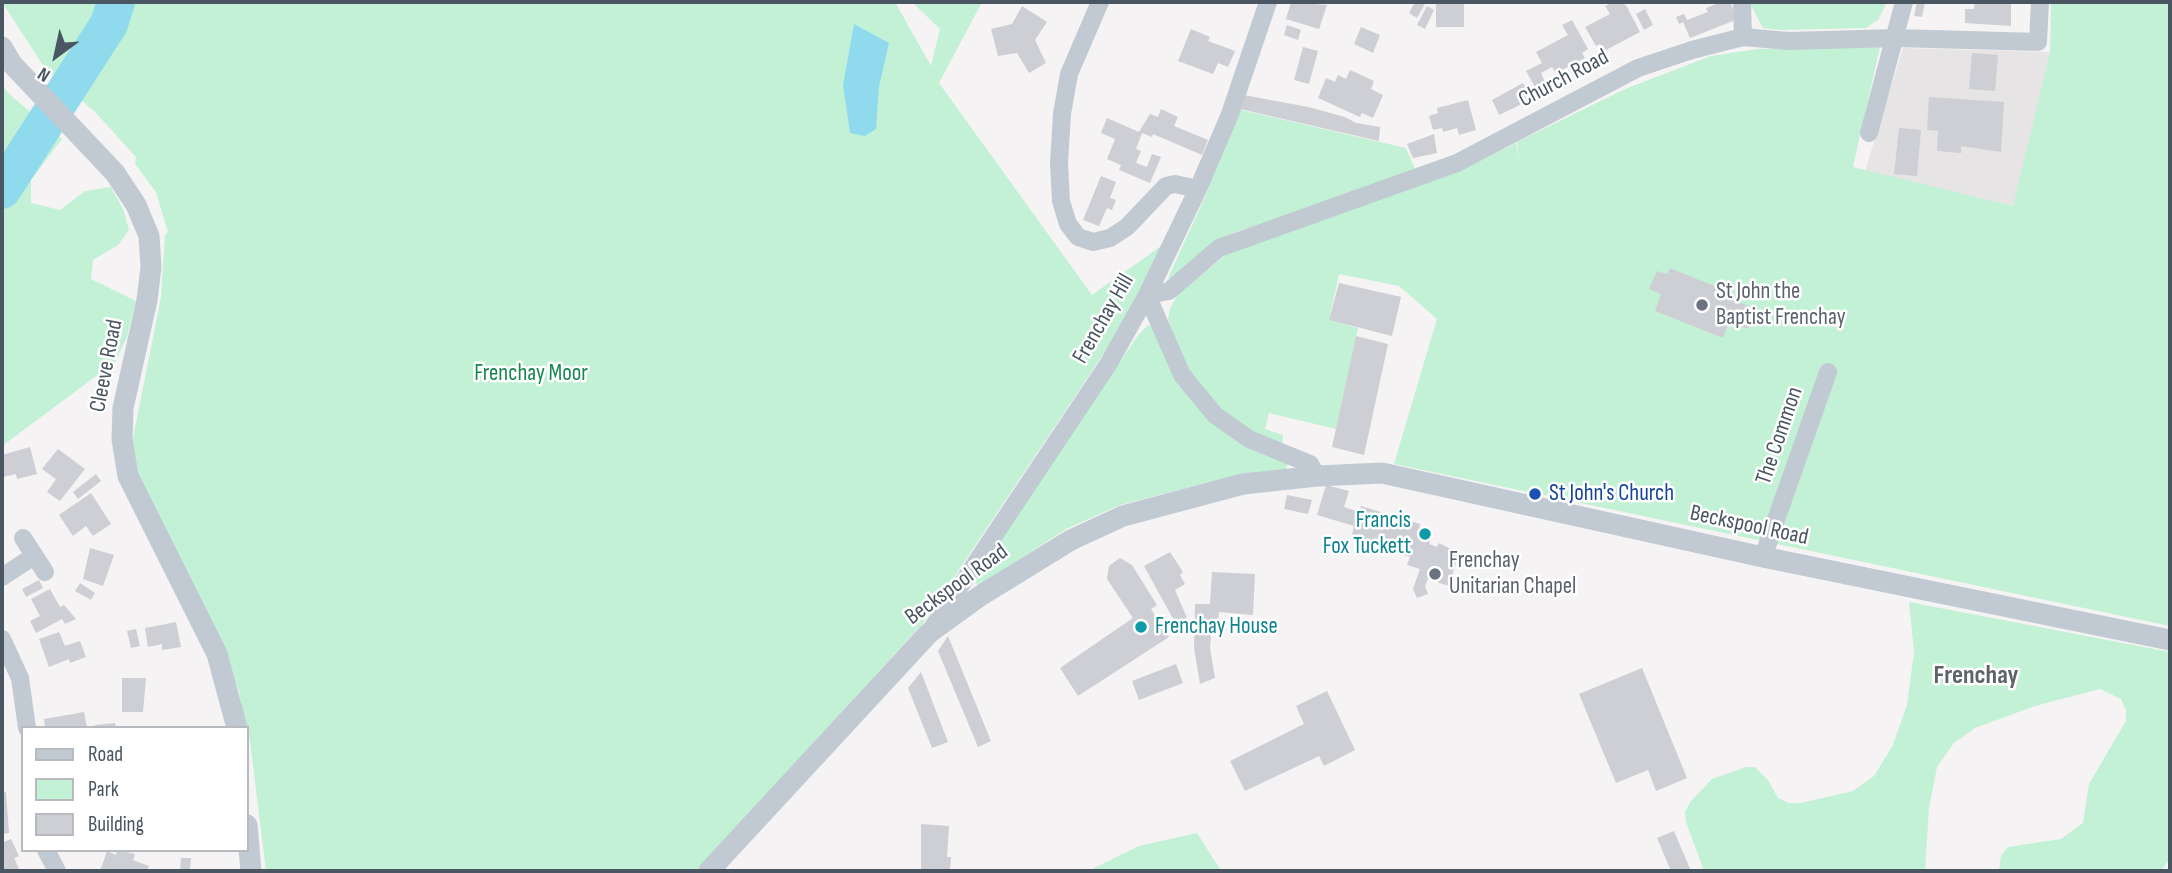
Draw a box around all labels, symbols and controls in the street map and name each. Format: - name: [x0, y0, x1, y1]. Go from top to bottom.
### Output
- north arrow: [21, 21, 91, 91]
- street label: Church Road: [1514, 44, 1614, 114]
- text: N: [34, 62, 55, 86]
- street label: Frenchay Hill: [1067, 269, 1141, 369]
- place label: St John the Baptist Frenchay: [1716, 278, 1846, 332]
- marker: St John the Baptist Frenchay: [1694, 297, 1710, 313]
- street label: Cleeve Road: [85, 317, 129, 415]
- park label: Frenchay Moor: [474, 360, 588, 388]
- street label: The Common: [1750, 384, 1810, 488]
- place label: St John's Church: [1549, 480, 1674, 508]
- marker: St John's Church: [1527, 486, 1543, 502]
- street label: Beckspool Road: [1687, 500, 1811, 552]
- place label: Francis Fox Tuckett: [1323, 507, 1411, 561]
- marker: Francis Fox Tuckett: [1417, 526, 1433, 542]
- street label: Beckspool Road: [900, 538, 1014, 632]
- place label: Frenchay Unitarian Chapel: [1449, 547, 1576, 601]
- marker: Frenchay Unitarian Chapel: [1427, 566, 1443, 582]
- place label: Frenchay House: [1155, 613, 1278, 641]
- marker: Frenchay House: [1133, 619, 1149, 635]
- district label: Frenchay: [1934, 660, 2018, 692]
- legend: [21, 726, 248, 852]
- text: Road: [88, 742, 123, 767]
- text: Park: [88, 777, 119, 802]
- text: Building: [88, 812, 144, 837]

